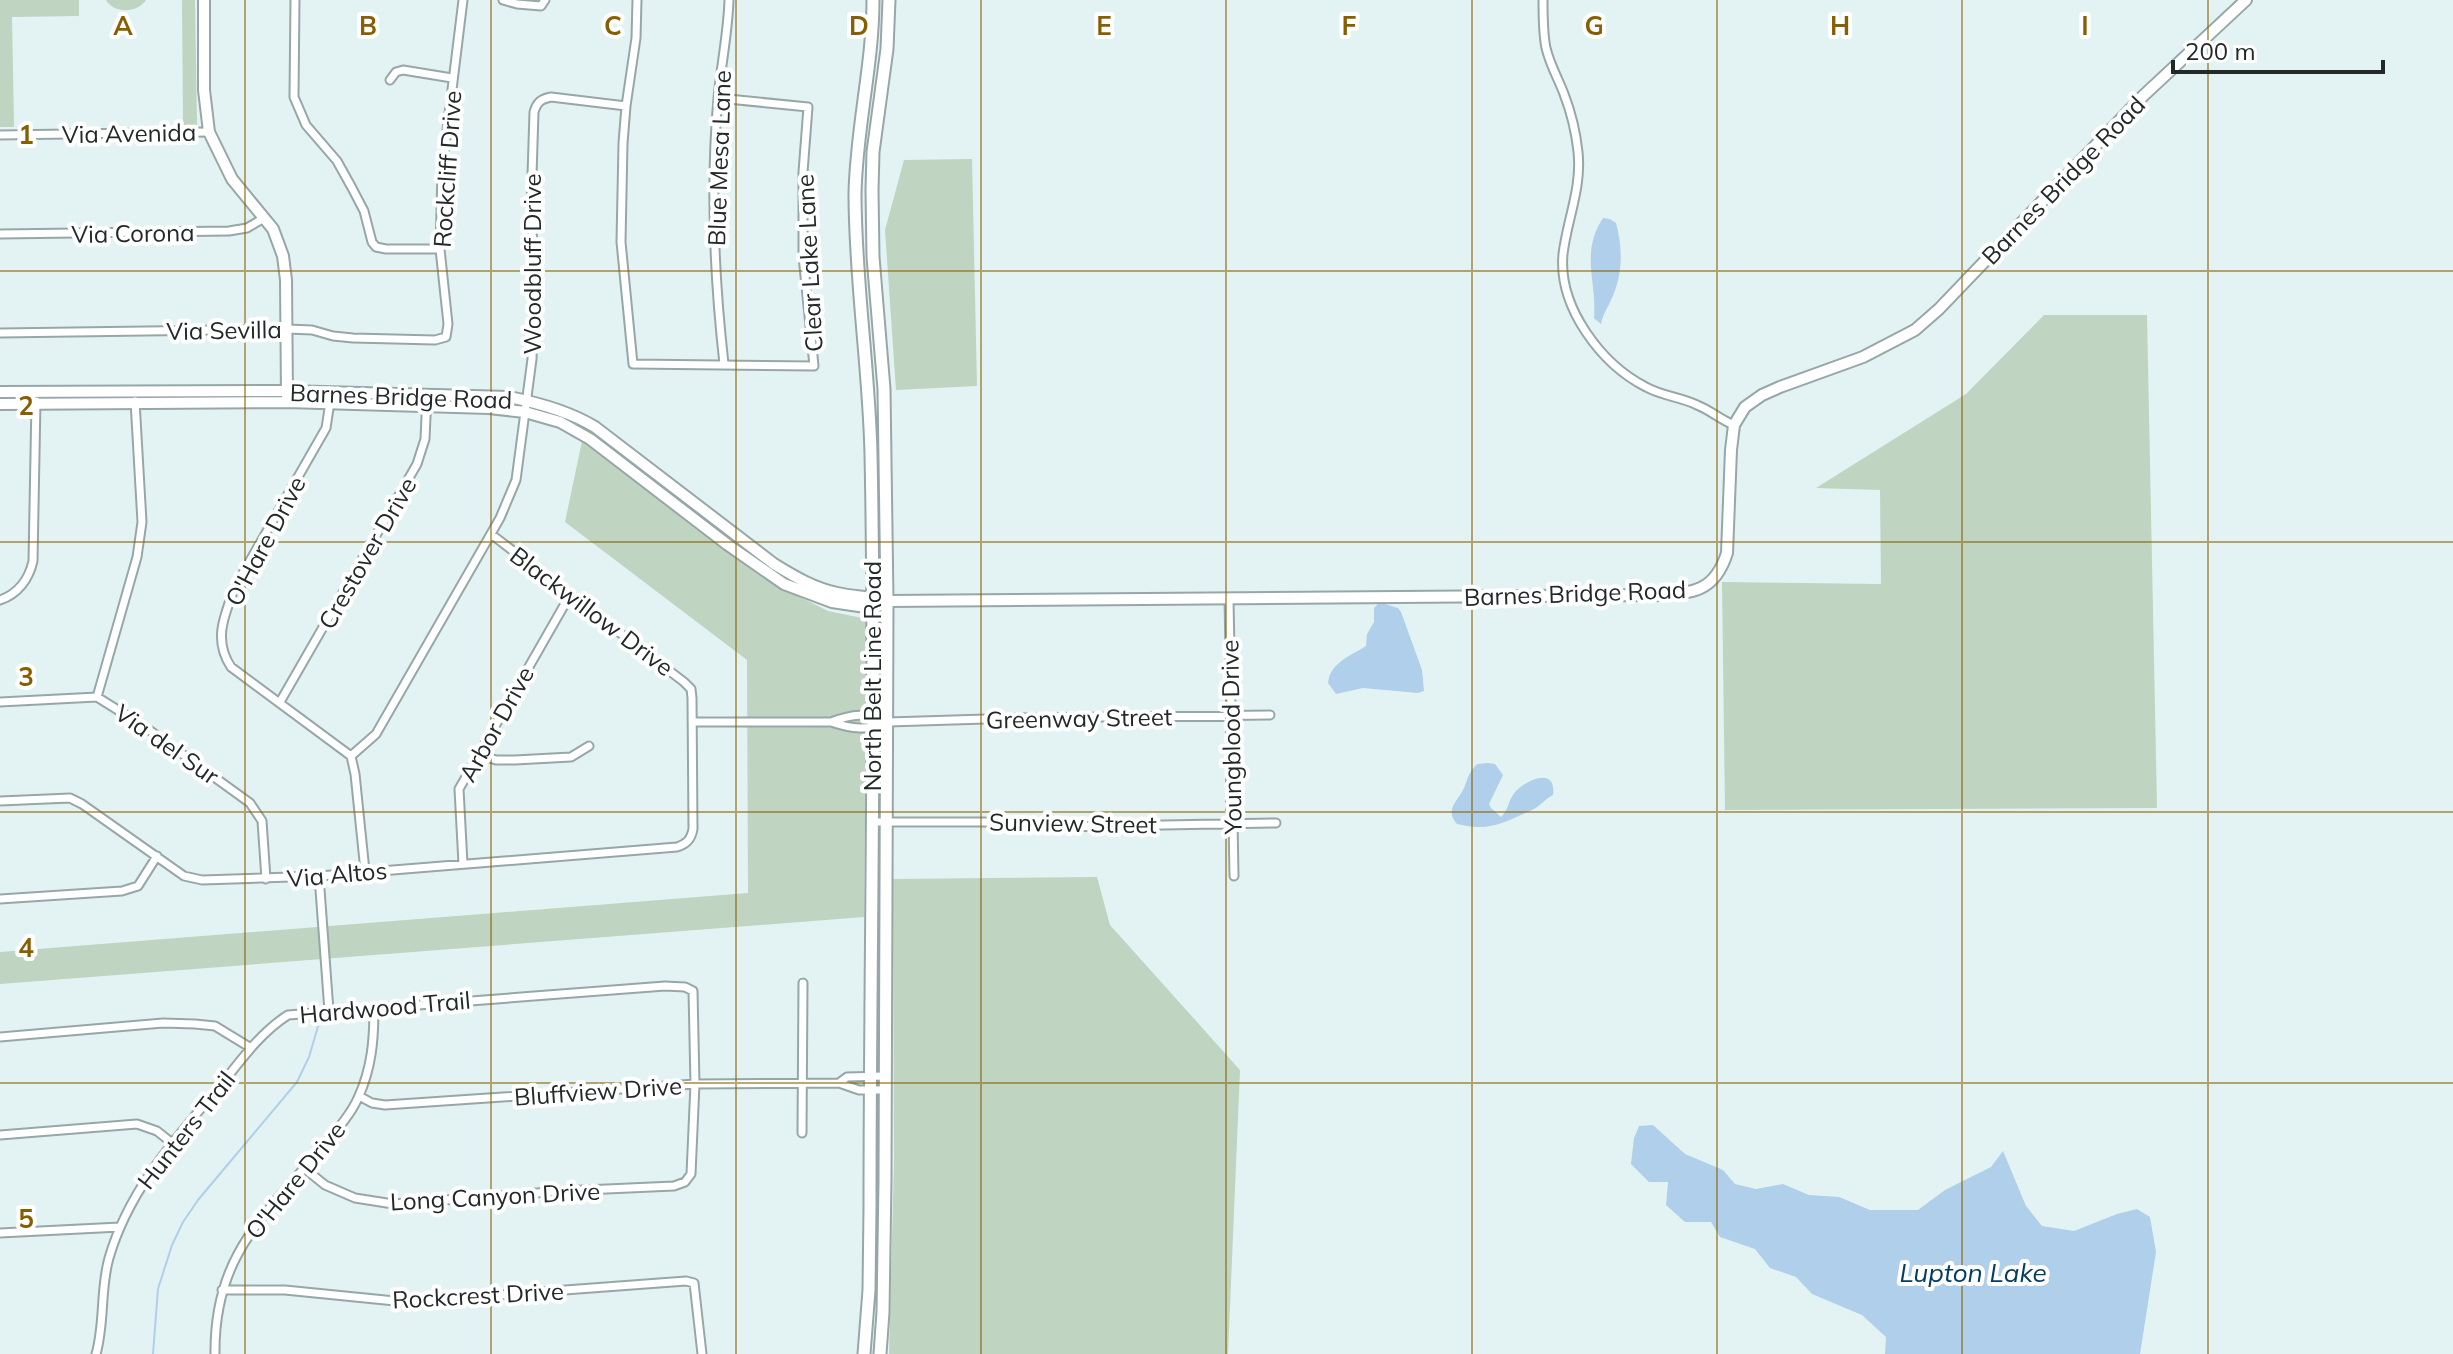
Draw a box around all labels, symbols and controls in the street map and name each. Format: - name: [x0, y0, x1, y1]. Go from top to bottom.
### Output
- text: A: [113, 9, 133, 42]
- text: B: [359, 9, 377, 42]
- text: C: [604, 9, 622, 42]
- text: D: [849, 9, 869, 42]
- text: E: [1096, 9, 1112, 42]
- text: F: [1342, 9, 1357, 42]
- text: G: [1584, 9, 1604, 42]
- text: H: [1830, 9, 1850, 42]
- text: I: [2081, 9, 2089, 42]
- scale bar: [2173, 24, 2383, 74]
- text: 200 m: [2185, 36, 2256, 66]
- street label: Blue Mesa Lane: [701, 70, 737, 246]
- street label: Rockcliff Drive: [427, 89, 467, 249]
- street label: Barnes Bridge Road: [1975, 90, 2151, 270]
- street label: Via Avenida: [62, 117, 196, 149]
- text: 1: [18, 118, 34, 151]
- street label: Woodbluff Drive: [517, 173, 547, 355]
- street label: Clear Lake Lane: [789, 173, 829, 353]
- street label: Via Corona: [71, 217, 195, 249]
- street label: Via Sevilla: [166, 314, 282, 346]
- street label: Barnes Bridge Road: [289, 377, 513, 415]
- text: 2: [18, 389, 34, 422]
- street label: O'Hare Drive: [218, 471, 312, 611]
- street label: Crestover Drive: [311, 472, 423, 634]
- street label: Blackwillow Drive: [504, 540, 680, 682]
- street label: North Belt Line Road: [857, 561, 887, 791]
- street label: Barnes Bridge Road: [1463, 574, 1687, 612]
- street label: Youngblood Drive: [1214, 639, 1248, 836]
- text: 3: [18, 660, 34, 693]
- street label: Arbor Drive: [452, 661, 540, 787]
- street label: Via del Sur: [109, 697, 225, 791]
- street label: Greenway Street: [986, 701, 1172, 735]
- street label: Sunview Street: [989, 807, 1157, 839]
- street label: Via Altos: [286, 855, 388, 893]
- text: 4: [18, 931, 34, 964]
- street label: Hardwood Trail: [298, 985, 472, 1029]
- street label: Hunters Trail: [131, 1065, 241, 1195]
- street label: Bluffview Drive: [513, 1070, 683, 1112]
- street label: O'Hare Drive: [239, 1115, 351, 1245]
- street label: Long Canyon Drive: [389, 1176, 601, 1216]
- text: 5: [18, 1202, 34, 1235]
- water label: Lupton Lake: [1899, 1256, 2047, 1289]
- street label: Rockcrest Drive: [391, 1276, 565, 1314]

